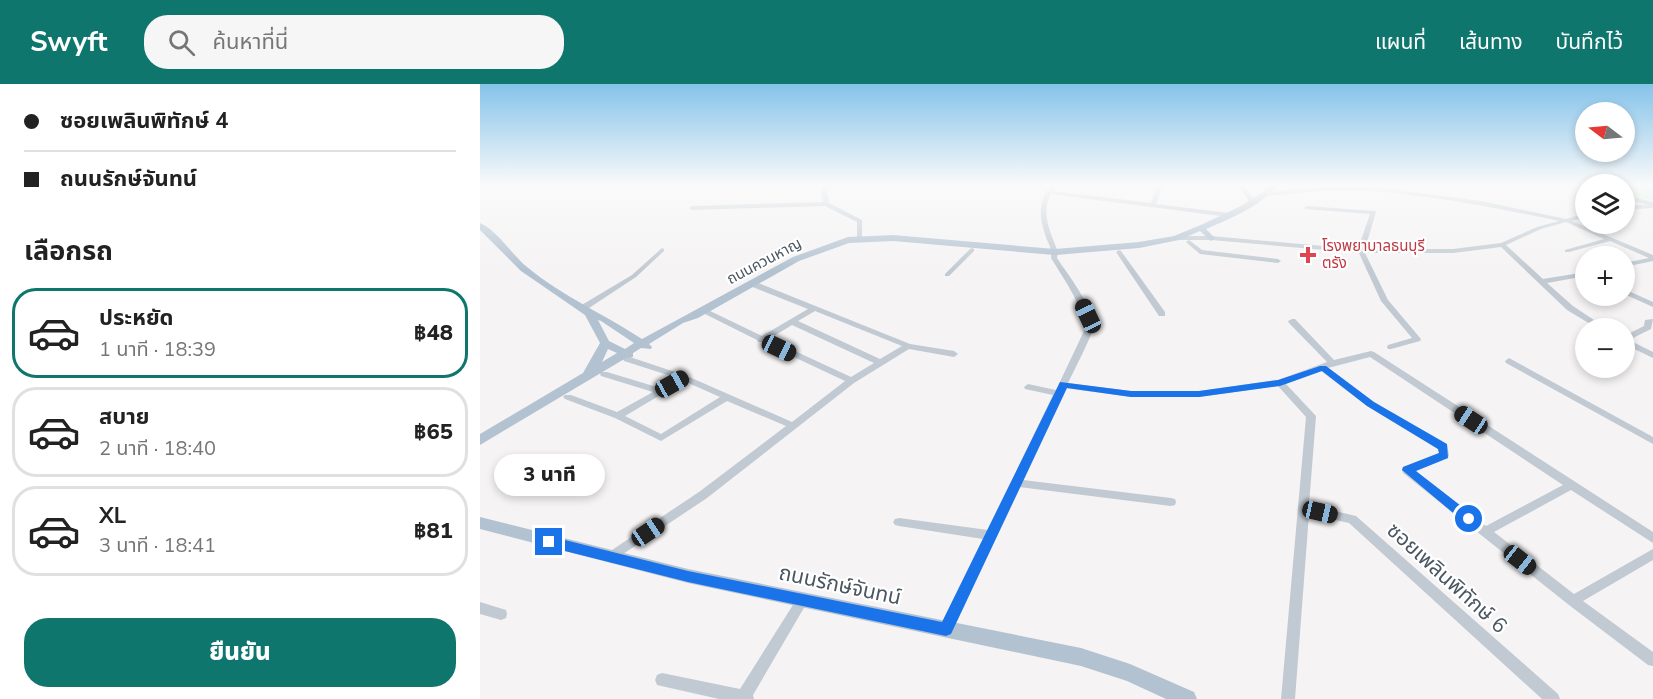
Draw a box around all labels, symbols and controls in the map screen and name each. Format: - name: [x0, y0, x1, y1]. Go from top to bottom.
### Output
- search box: [144, 15, 564, 69]
- text: Swyft: [30, 23, 108, 61]
- icon: search: [165, 26, 198, 59]
- text: ค้นหาที่นี่: [213, 27, 288, 57]
- text: แผนที่: [1375, 28, 1426, 56]
- text: เส้นทาง: [1459, 28, 1523, 56]
- text: บันทึกไว้: [1556, 28, 1623, 56]
- north arrow: [1575, 102, 1635, 162]
- map controls: [1575, 102, 1635, 378]
- text: ซอยเพลินพิทักษ์ 4: [60, 106, 228, 136]
- text: ถนนรักษ์จันทน์: [60, 164, 197, 194]
- button: layers: [1575, 174, 1635, 234]
- text: เลือกรถ: [24, 233, 113, 270]
- street label: ถนนควนหาญ: [723, 233, 805, 289]
- place label: โรงพยาบาลธนบุรี ตรัง: [1322, 236, 1425, 273]
- marker: โรงพยาบาลธนบุรี ตรัง: [1299, 246, 1317, 264]
- button: +: [1575, 246, 1635, 306]
- car: [1072, 296, 1104, 336]
- text: ประหยัด: [99, 303, 174, 333]
- icon: car: [27, 306, 81, 360]
- text: ฿48: [414, 318, 453, 348]
- button: −: [1575, 318, 1635, 378]
- car: [759, 332, 799, 364]
- text: 1 นาที · 18:39: [99, 336, 216, 363]
- car: [652, 367, 692, 401]
- text: สบาย: [99, 402, 149, 432]
- car: [1451, 403, 1491, 437]
- icon: car: [27, 405, 81, 459]
- text: ฿65: [414, 417, 453, 447]
- text: 2 นาที · 18:40: [99, 435, 216, 462]
- callout: 3 นาที: [494, 455, 604, 497]
- text: 3 นาที: [523, 461, 576, 488]
- car: [1300, 499, 1340, 525]
- text: XL: [99, 501, 126, 531]
- icon: car: [27, 504, 81, 558]
- route start: [1455, 505, 1482, 532]
- car: [628, 514, 668, 550]
- text: ฿81: [414, 516, 453, 546]
- street label: ซอยเพลินพิทักษ์ 6: [1381, 516, 1513, 640]
- route end: [535, 528, 562, 555]
- text: 3 นาที · 18:41: [99, 532, 216, 559]
- car: [1500, 542, 1540, 578]
- street label: ถนนรักษ์จันทน์: [776, 558, 904, 612]
- button: ยืนยัน: [24, 618, 456, 687]

